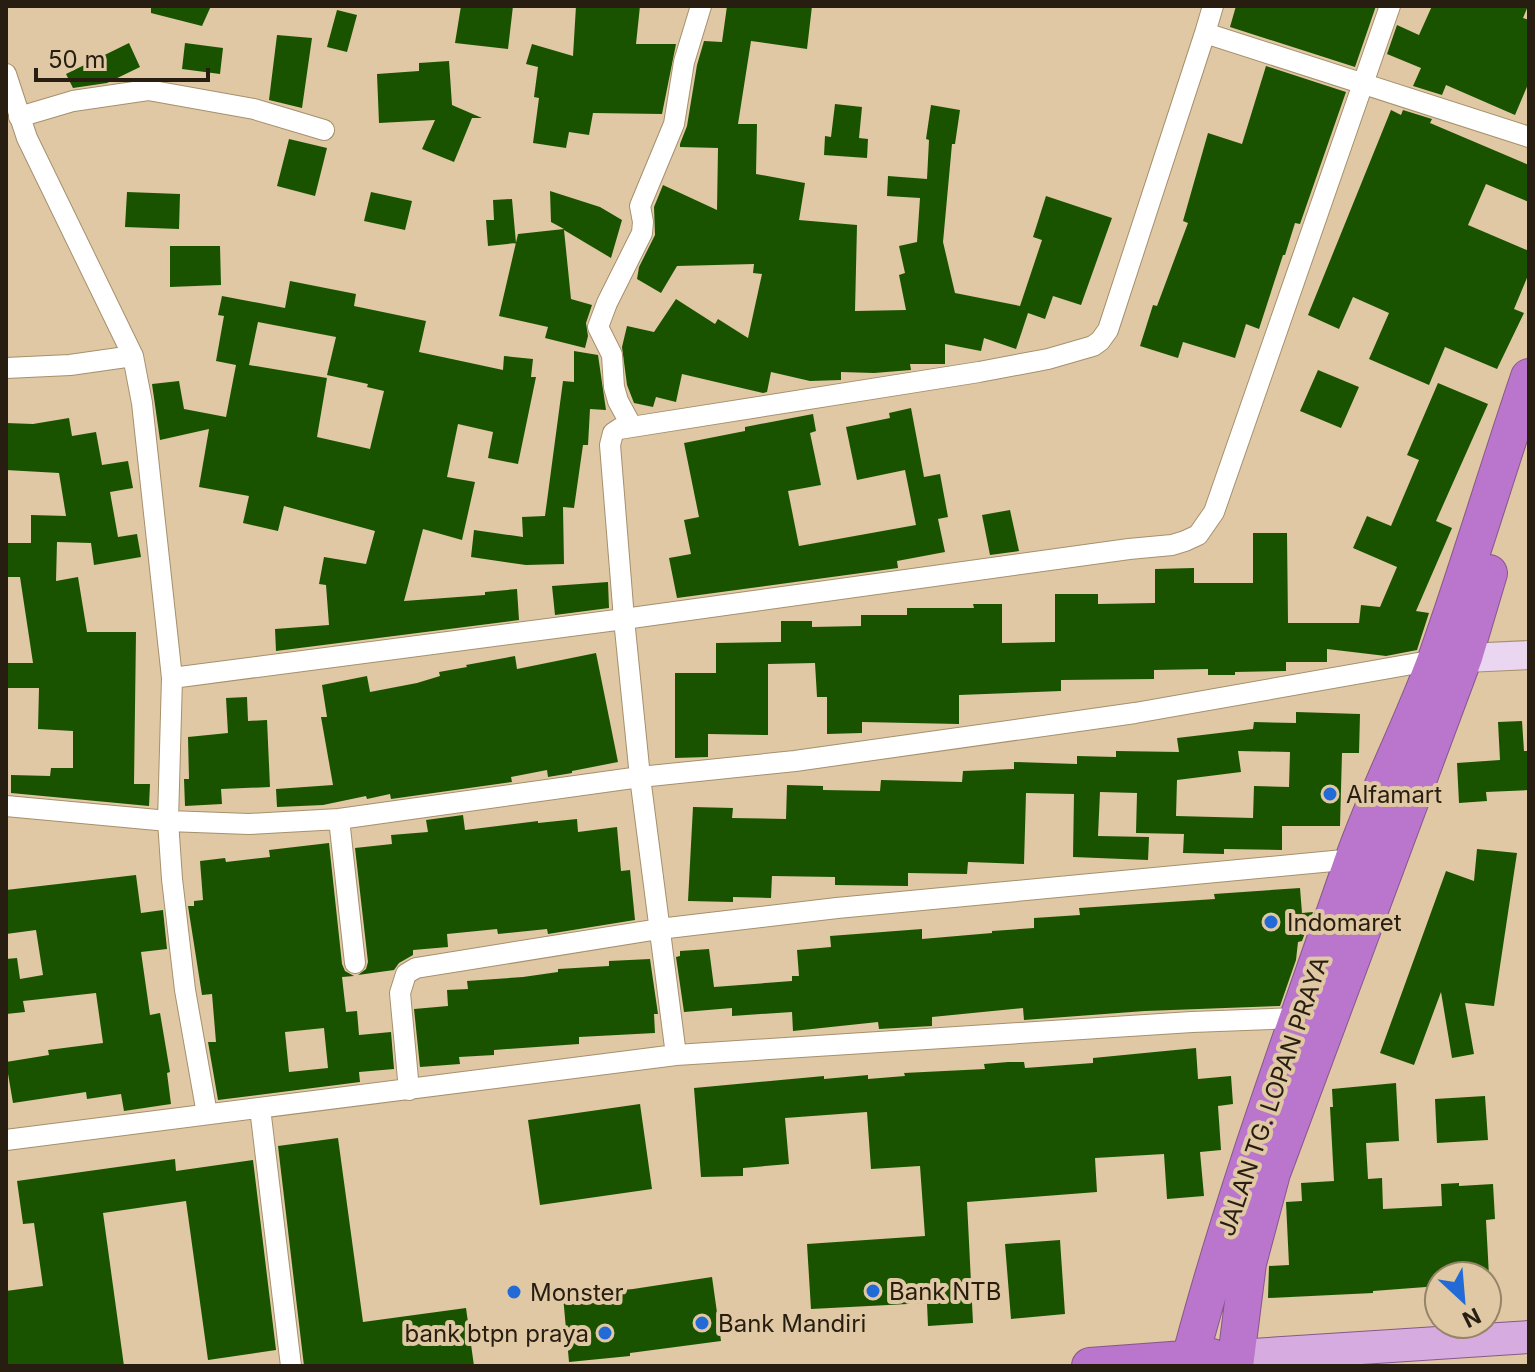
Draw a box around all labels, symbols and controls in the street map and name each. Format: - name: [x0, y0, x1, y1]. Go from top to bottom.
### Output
- scale bar: [36, 32, 208, 82]
- text: 50 m: [48, 45, 106, 74]
- place label: Alfamart: [1346, 780, 1442, 809]
- marker: Alfamart: [1321, 785, 1339, 803]
- place label: Indomaret: [1287, 908, 1402, 937]
- marker: Indomaret: [1262, 913, 1280, 931]
- street label: JALAN TG. LOPAN PRAYA: [1211, 952, 1335, 1240]
- north arrow: [1423, 1260, 1503, 1340]
- place label: Bank NTB: [889, 1277, 1002, 1306]
- place label: Monster: [530, 1278, 624, 1307]
- marker: Bank NTB: [864, 1282, 882, 1300]
- marker: Monster: [505, 1283, 523, 1301]
- text: N: [1459, 1303, 1485, 1333]
- place label: Bank Mandiri: [718, 1309, 866, 1338]
- marker: Bank Mandiri: [693, 1314, 711, 1332]
- place label: bank btpn praya: [405, 1319, 589, 1348]
- marker: bank btpn praya: [596, 1324, 614, 1342]

